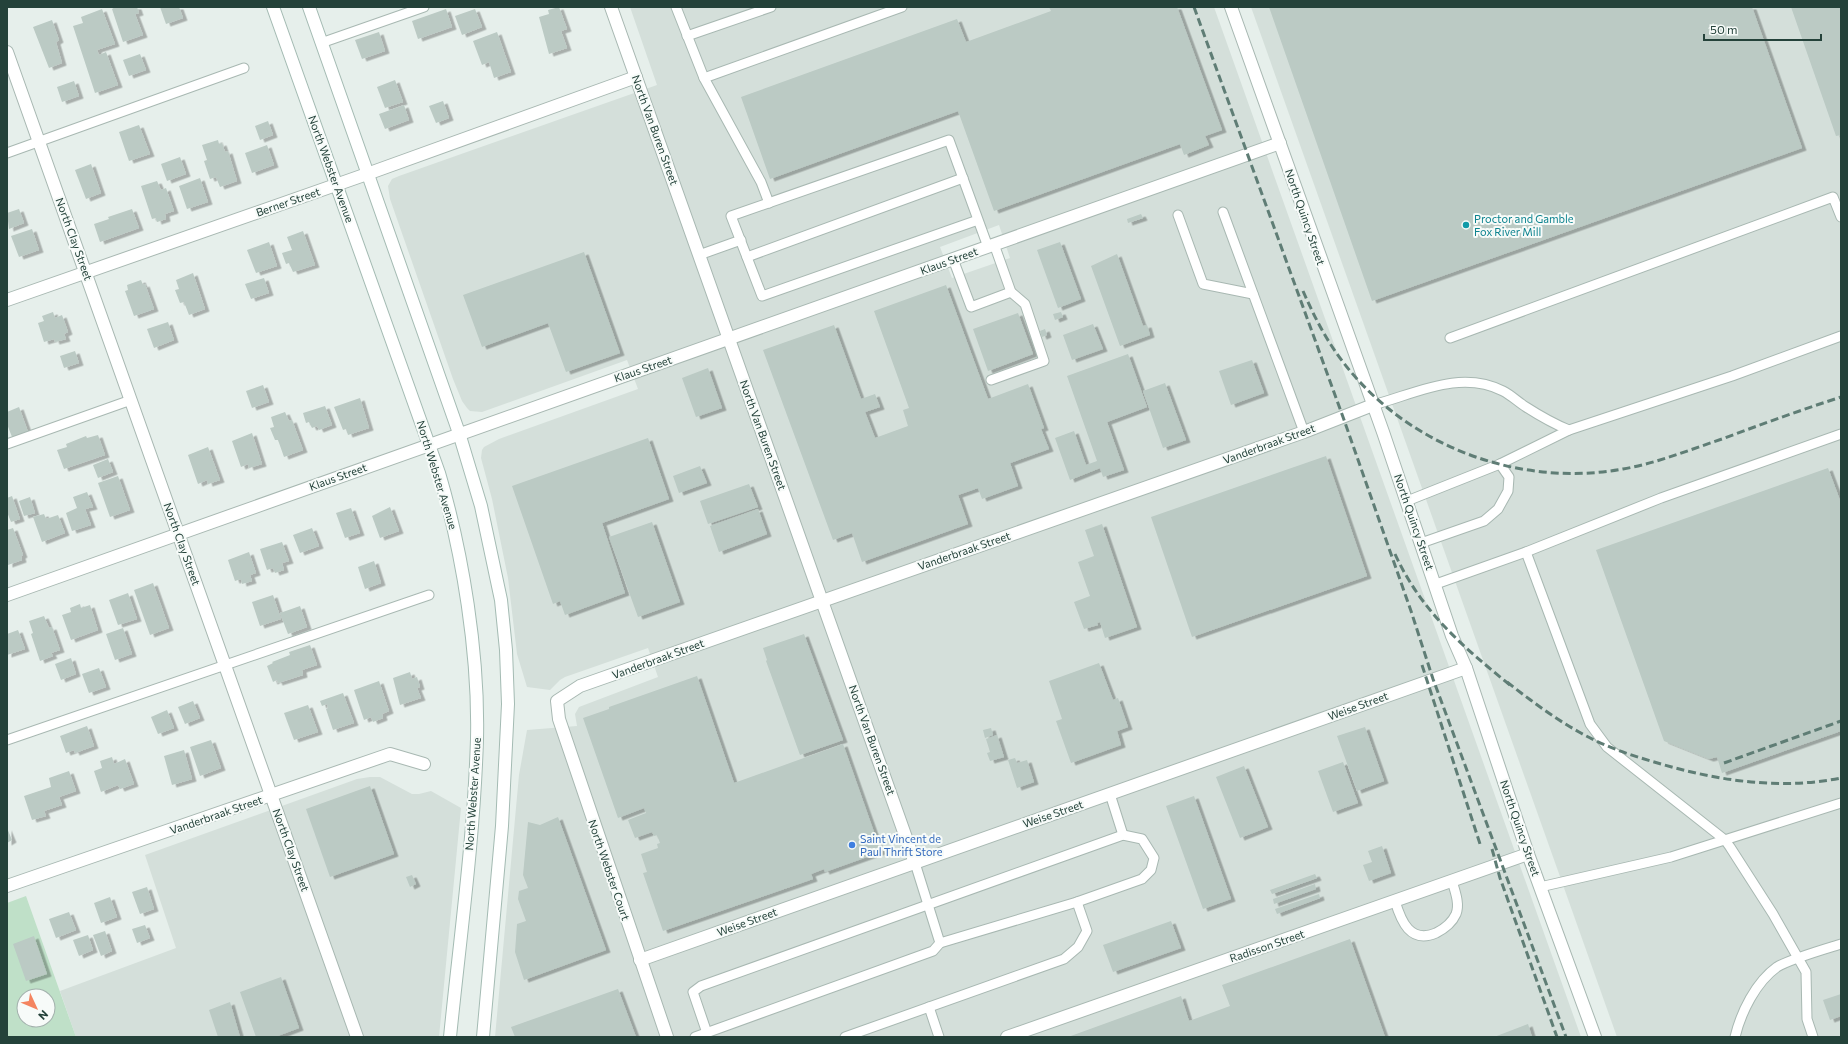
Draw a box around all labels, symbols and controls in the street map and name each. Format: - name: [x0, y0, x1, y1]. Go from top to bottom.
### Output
- scale bar: [1704, 16, 1821, 42]
- text: 50 m: [1710, 22, 1738, 36]
- street label: North Van Buren Street: [630, 73, 682, 187]
- street label: North Webster Avenue: [306, 113, 357, 224]
- street label: North Quincy Street: [1283, 167, 1328, 267]
- street label: Berner Street: [254, 184, 322, 219]
- street label: North Clay Street: [53, 196, 96, 282]
- place label: Proctor and Gamble Fox River Mill: [1474, 212, 1574, 238]
- marker: Proctor and Gamble Fox River Mill: [1461, 220, 1471, 230]
- street label: Klaus Street: [918, 244, 980, 277]
- street label: Klaus Street: [612, 352, 674, 384]
- street label: North Van Buren Street: [738, 378, 790, 492]
- street label: North Webster Avenue: [415, 419, 460, 531]
- street label: Vanderbraak Street: [1221, 421, 1317, 466]
- street label: Klaus Street: [307, 460, 369, 493]
- street label: North Quincy Street: [1392, 472, 1437, 572]
- street label: North Clay Street: [161, 501, 204, 587]
- street label: Vanderbraak Street: [916, 528, 1012, 572]
- street label: Vanderbraak Street: [610, 636, 706, 681]
- street label: North Van Buren Street: [847, 683, 899, 797]
- street label: Weise Street: [1326, 688, 1390, 722]
- street label: North Webster Avenue: [462, 737, 483, 851]
- street label: North Quincy Street: [1498, 778, 1543, 878]
- street label: Vanderbraak Street: [168, 792, 264, 836]
- street label: Weise Street: [1021, 797, 1085, 830]
- street label: North Clay Street: [270, 807, 313, 893]
- street label: North Webster Court: [586, 818, 633, 922]
- place label: Saint Vincent de Paul Thrift Store: [860, 832, 943, 858]
- marker: Saint Vincent de Paul Thrift Store: [847, 840, 857, 850]
- street label: Weise Street: [715, 904, 779, 938]
- street label: Radisson Street: [1228, 926, 1306, 964]
- north arrow: [16, 988, 56, 1028]
- text: N: [36, 1008, 51, 1023]

